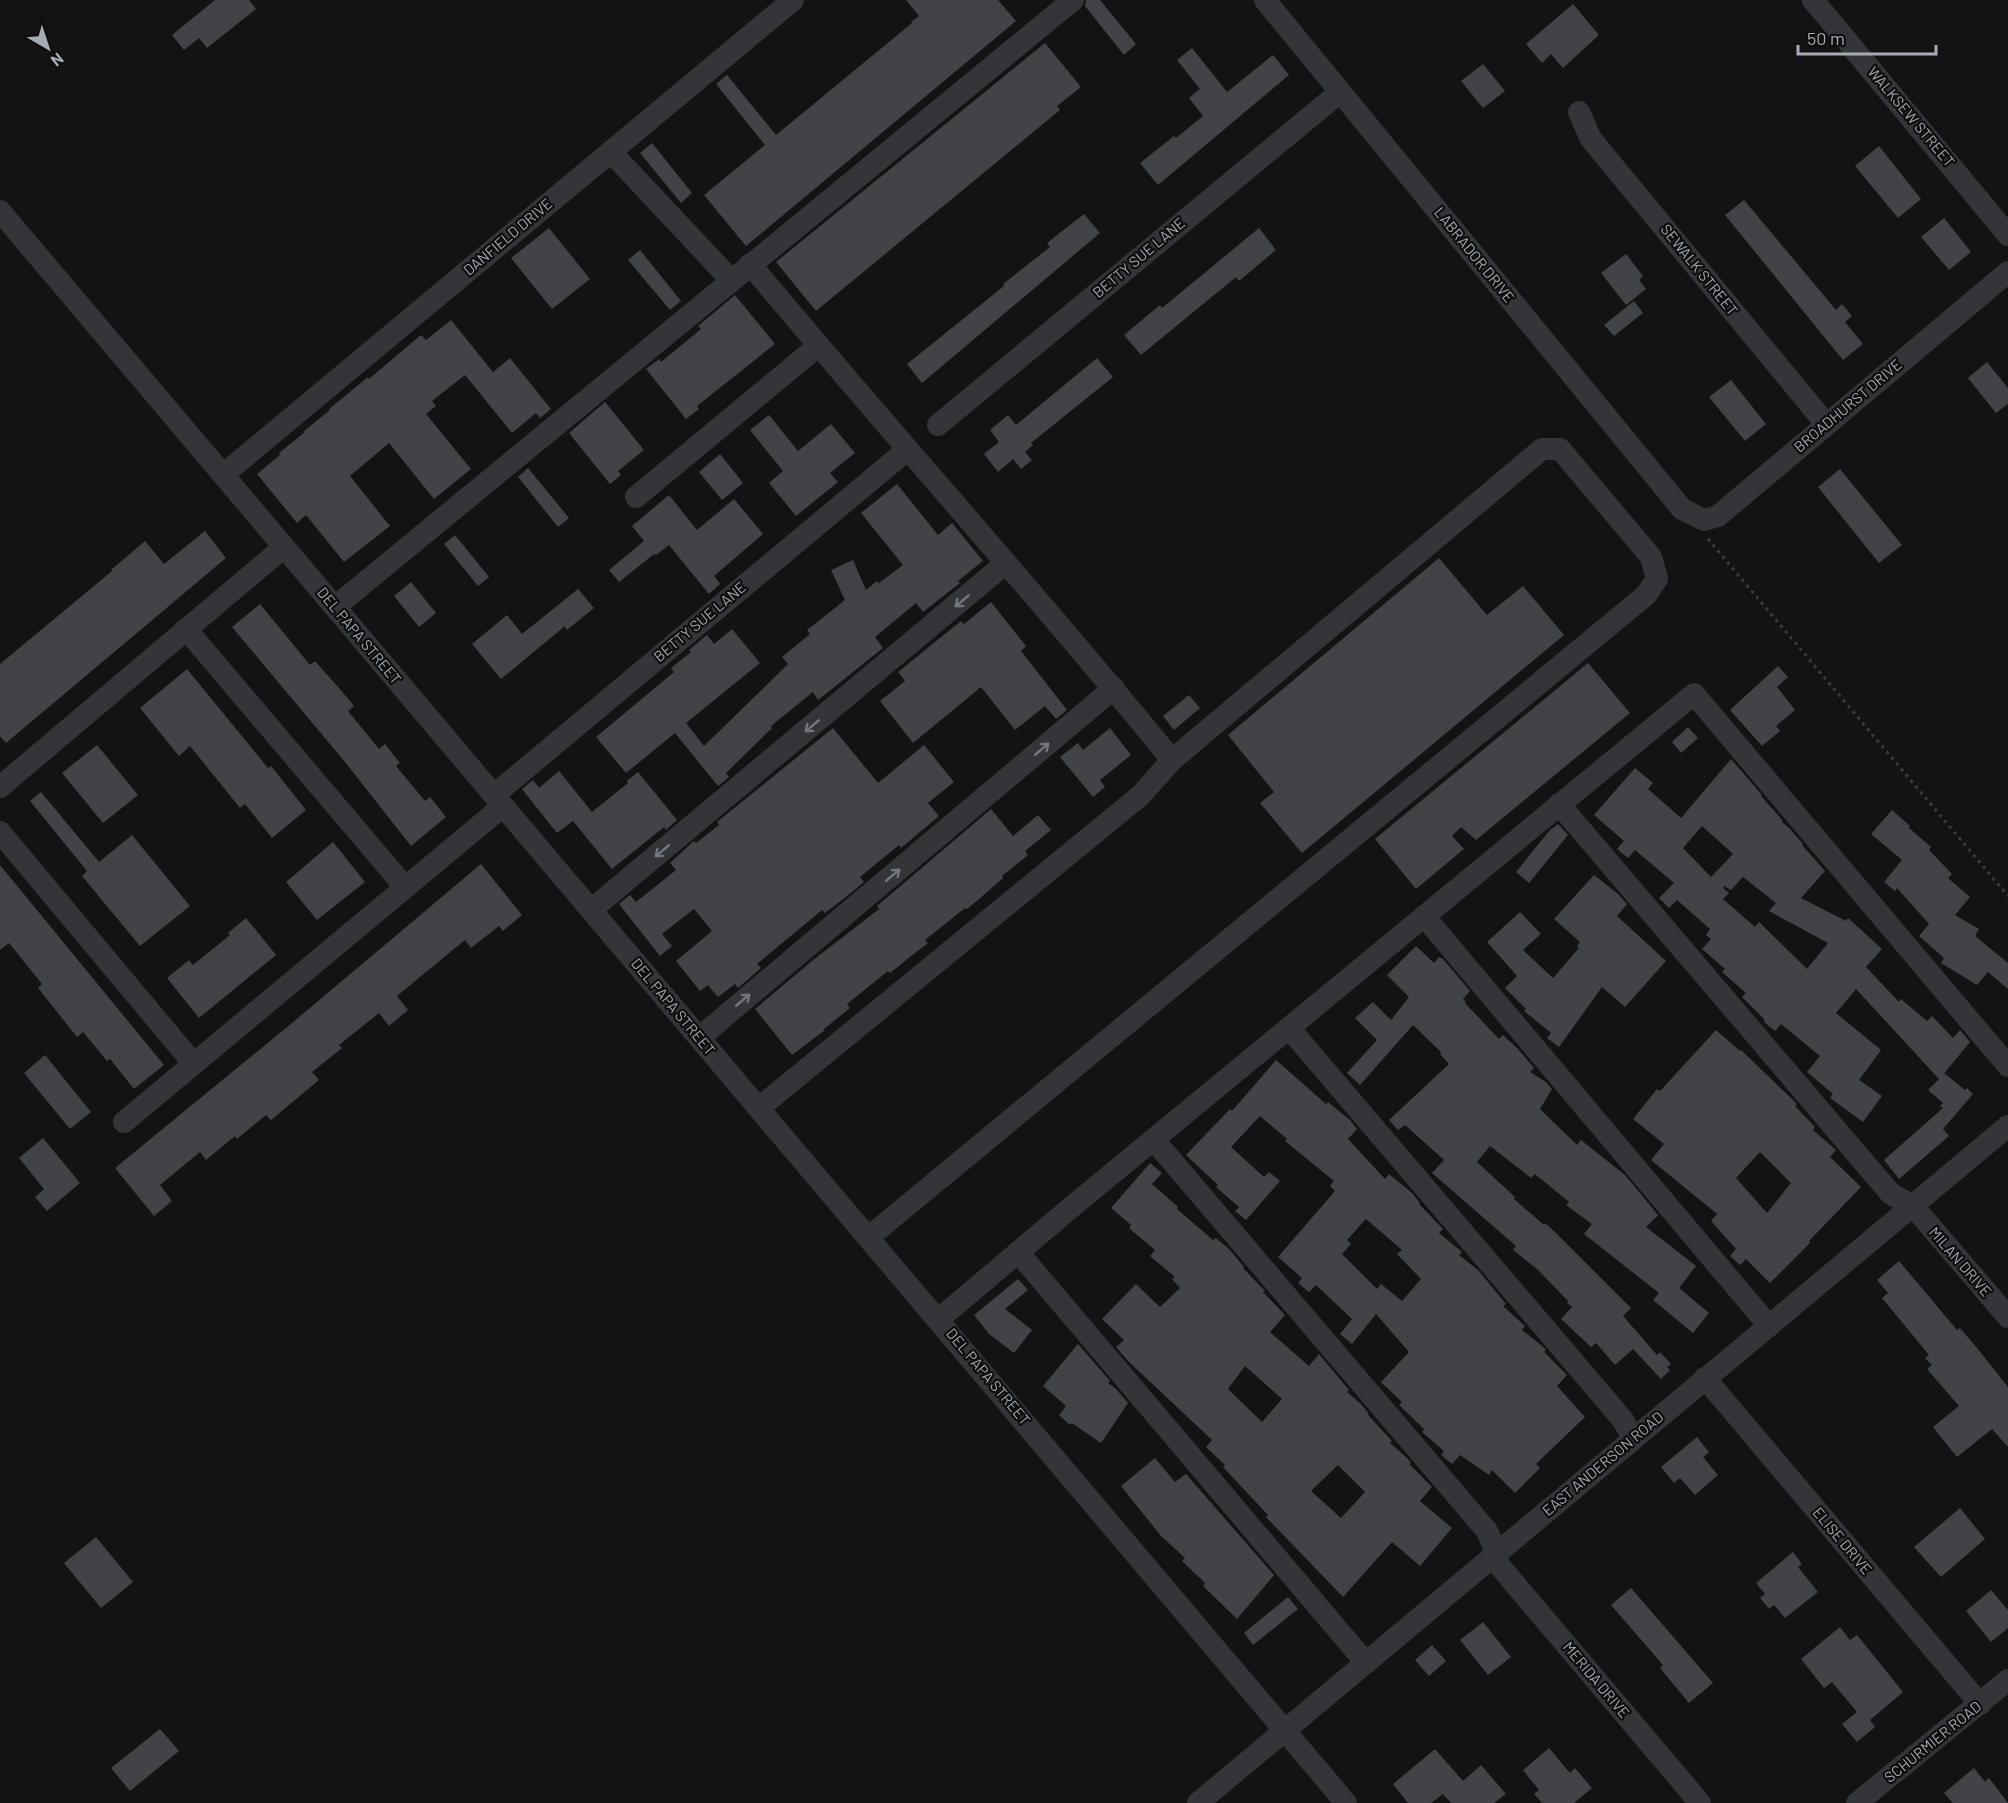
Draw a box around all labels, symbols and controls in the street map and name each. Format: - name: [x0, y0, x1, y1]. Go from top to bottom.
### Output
- north arrow: [18, 18, 78, 78]
- scale bar: [1798, 18, 1936, 56]
- text: 50 m: [1807, 27, 1845, 49]
- text: N: [48, 49, 68, 71]
- street label: WALKSEW STREET: [1865, 63, 1959, 170]
- street label: DANFIELD DRIVE: [459, 194, 555, 279]
- street label: LABRADOR DRIVE: [1431, 203, 1519, 306]
- street label: BETTY SUE LANE: [1089, 213, 1188, 301]
- street label: SEWALK STREET: [1657, 220, 1742, 319]
- street label: BROADHURST DRIVE: [1790, 355, 1905, 456]
- street label: BETTY SUE LANE: [650, 577, 749, 665]
- street label: DEL PAPA STREET: [314, 583, 406, 687]
- one-way arrow: [954, 594, 970, 607]
- one-way arrow: [804, 719, 820, 732]
- one-way arrow: [1034, 742, 1049, 756]
- one-way arrow: [655, 844, 670, 858]
- one-way arrow: [885, 868, 901, 881]
- street label: DEL PAPA STREET: [628, 954, 720, 1058]
- one-way arrow: [735, 994, 751, 1007]
- street label: MILAN DRIVE: [1926, 1223, 1996, 1300]
- street label: DEL PAPA STREET: [943, 1324, 1035, 1428]
- street label: EAST ANDERSON ROAD: [1538, 1407, 1666, 1519]
- street label: ELISE DRIVE: [1809, 1503, 1876, 1578]
- street label: MERIDA DRIVE: [1560, 1638, 1634, 1721]
- street label: SCHURMIER ROAD: [1880, 1697, 1984, 1786]

